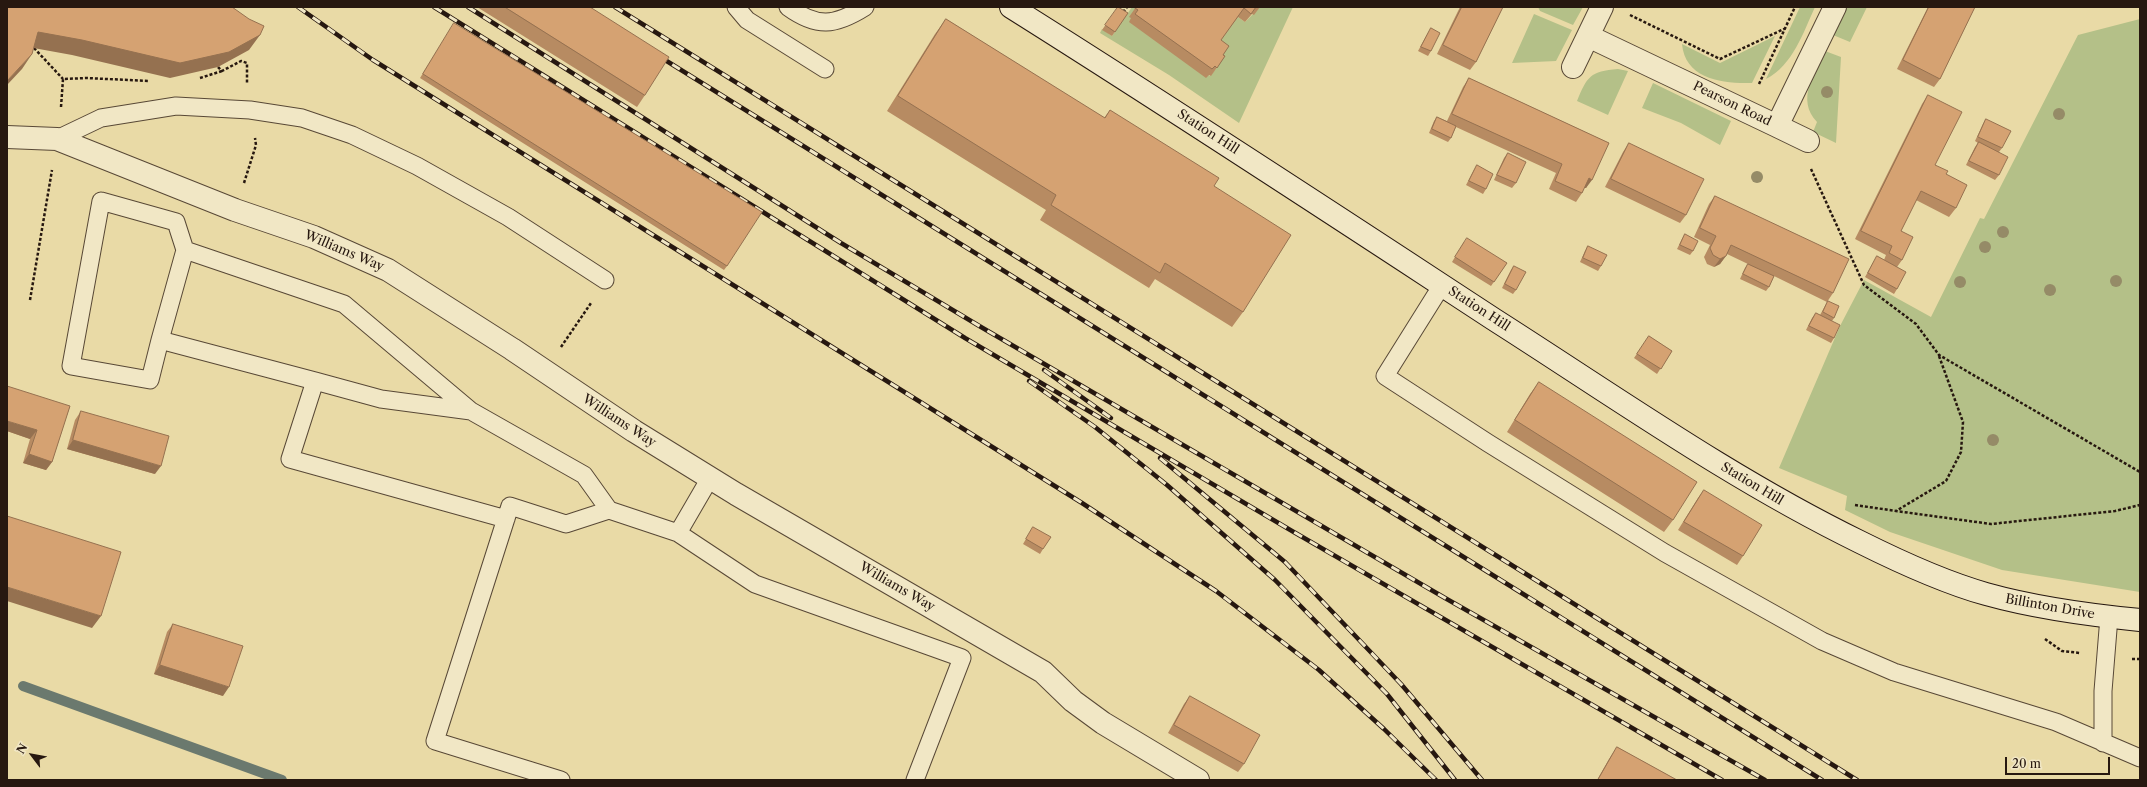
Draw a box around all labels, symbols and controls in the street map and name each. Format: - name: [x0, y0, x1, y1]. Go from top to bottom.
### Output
- street label: Pearson Road: [1690, 78, 1774, 130]
- street label: Station Hill: [1174, 106, 1242, 158]
- street label: Williams Way: [302, 227, 386, 275]
- street label: Station Hill: [1445, 283, 1513, 335]
- street label: Williams Way: [579, 391, 659, 451]
- street label: Station Hill: [1718, 459, 1786, 509]
- street label: Williams Way: [856, 559, 938, 615]
- street label: Billinton Drive: [2004, 591, 2096, 623]
- north arrow: [12, 735, 52, 775]
- text: N: [13, 741, 30, 756]
- scale bar: [2007, 749, 2112, 775]
- text: 20 m: [2012, 756, 2041, 771]

